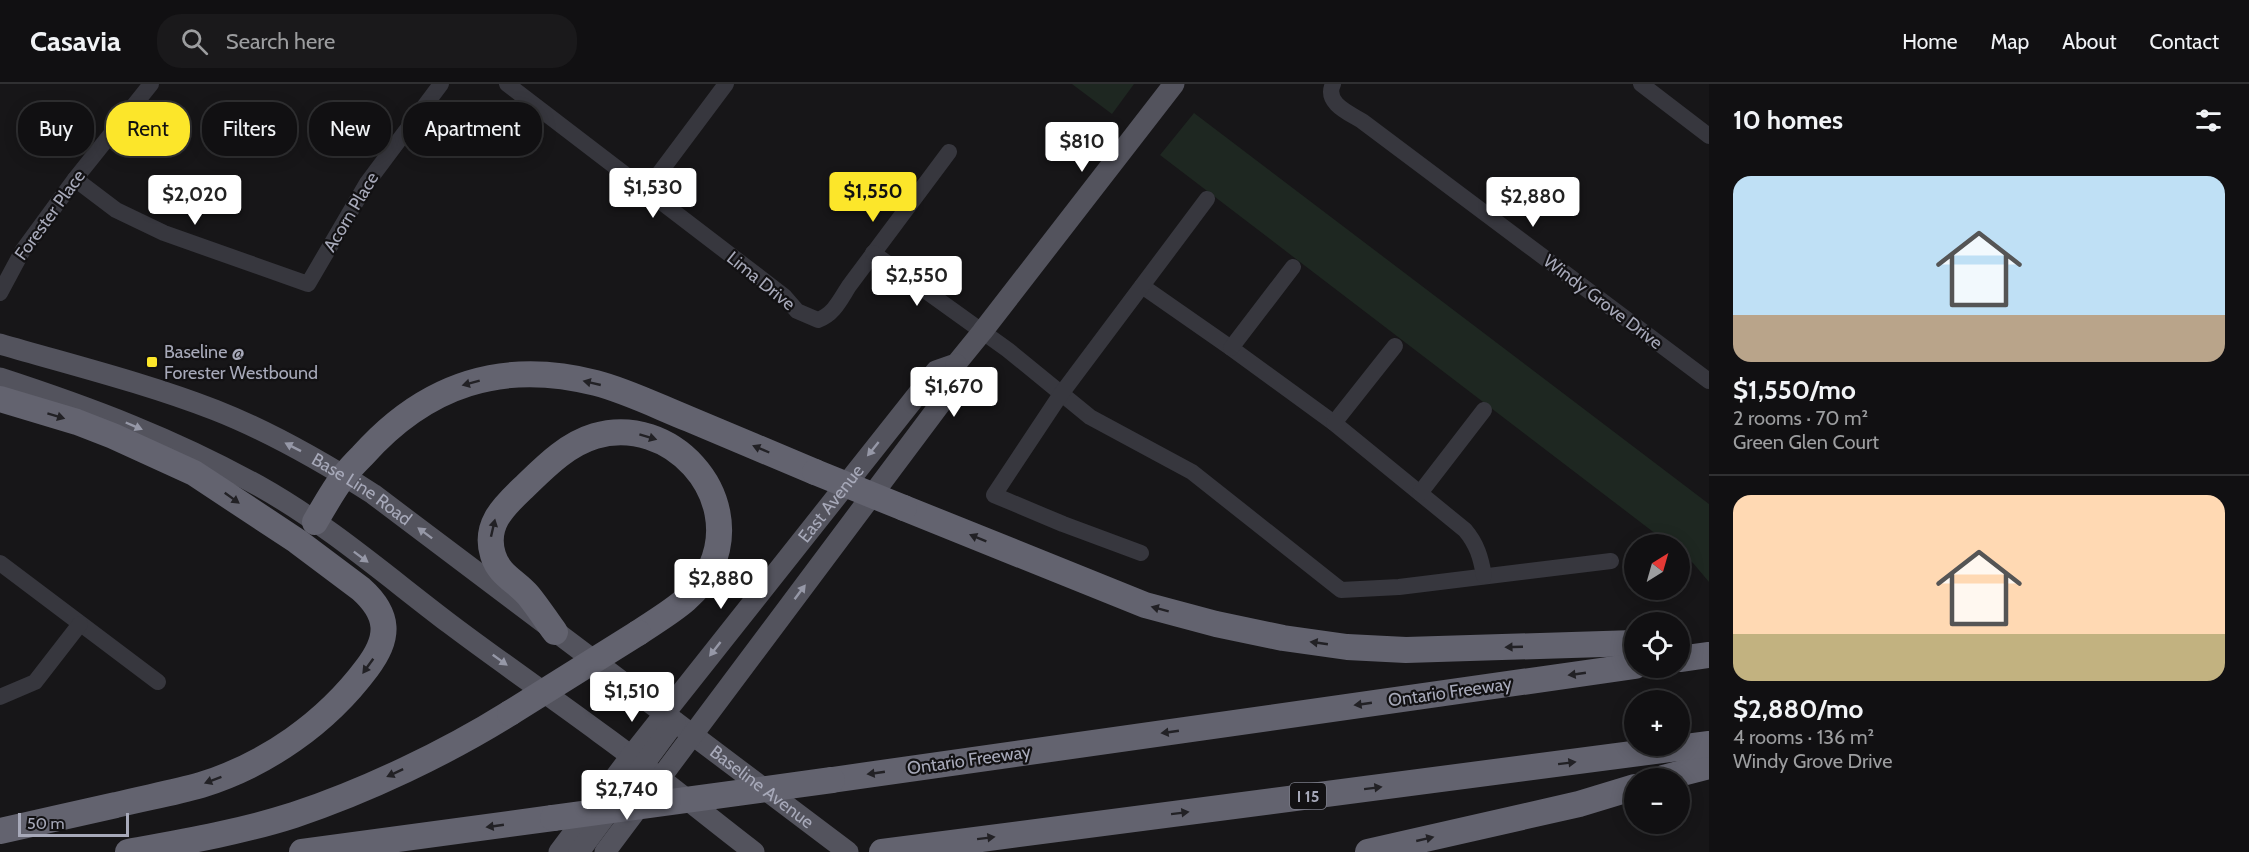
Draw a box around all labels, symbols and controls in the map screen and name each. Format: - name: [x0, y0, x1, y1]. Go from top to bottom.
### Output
- search box: [157, 14, 577, 68]
- text: Casavia: [30, 24, 121, 58]
- icon: search: [178, 25, 211, 58]
- text: Search here: [226, 28, 335, 55]
- text: Home: [1902, 29, 1958, 54]
- text: Map: [1991, 29, 2029, 54]
- text: About: [2062, 29, 2116, 54]
- text: Contact: [2149, 29, 2219, 54]
- chip: Buy: [18, 102, 94, 156]
- chip: Rent: [106, 102, 190, 156]
- chip: Filters: [202, 102, 297, 156]
- chip: New: [309, 102, 391, 156]
- chip: Apartment: [403, 102, 542, 156]
- text: 10 homes: [1733, 104, 1843, 136]
- icon: filters: [2192, 104, 2225, 137]
- pin: $810: [1046, 122, 1118, 173]
- text: $810: [1059, 129, 1105, 153]
- street label: Forester Place: [10, 166, 90, 264]
- street label: Acorn Place: [319, 168, 383, 256]
- pin: $1,530: [604, 168, 702, 219]
- pin: $1,550: [824, 172, 922, 223]
- pin: $2,020: [146, 175, 244, 226]
- text: $1,530: [623, 175, 683, 199]
- pin: $2,880: [1484, 177, 1582, 228]
- text: $1,550: [843, 179, 903, 203]
- text: $2,020: [162, 182, 228, 206]
- text: $2,880: [1500, 184, 1566, 208]
- icon: home: [1925, 215, 2033, 323]
- street label: Lima Drive: [722, 247, 800, 315]
- street label: Windy Grove Drive: [1539, 250, 1667, 354]
- pin: $2,550: [868, 256, 966, 307]
- text: $2,550: [886, 263, 948, 287]
- place label: Baseline @ Forester Westbound: [164, 341, 318, 384]
- marker: Baseline @ Forester Westbound: [145, 355, 159, 369]
- pin: $1,670: [905, 367, 1003, 418]
- text: $1,670: [925, 374, 984, 398]
- text: $1,550/mo: [1733, 374, 1856, 406]
- one-way arrow: [583, 377, 601, 387]
- one-way arrow: [462, 379, 480, 388]
- text: 2 rooms · 70 m²: [1733, 406, 1868, 430]
- one-way arrow: [47, 412, 65, 421]
- one-way arrow: [126, 421, 143, 430]
- text: Green Glen Court: [1733, 430, 1879, 454]
- one-way arrow: [639, 433, 657, 442]
- one-way arrow: [284, 442, 302, 452]
- one-way arrow: [868, 442, 880, 457]
- one-way arrow: [752, 444, 770, 453]
- street label: Base Line Road: [308, 448, 416, 530]
- street label: East Avenue: [793, 460, 869, 547]
- one-way arrow: [223, 492, 239, 504]
- one-way arrow: [489, 519, 499, 537]
- one-way arrow: [417, 527, 433, 539]
- one-way arrow: [969, 533, 987, 543]
- north arrow: [1624, 534, 1690, 600]
- map controls: [1624, 534, 1690, 834]
- icon: home: [1925, 534, 2033, 642]
- one-way arrow: [353, 551, 369, 563]
- pin: $2,880: [672, 559, 770, 610]
- text: $2,880: [688, 566, 754, 590]
- one-way arrow: [794, 585, 806, 601]
- one-way arrow: [1151, 604, 1169, 613]
- button: locate: [1624, 612, 1690, 678]
- one-way arrow: [1309, 639, 1328, 648]
- one-way arrow: [709, 641, 721, 656]
- one-way arrow: [1504, 643, 1523, 652]
- one-way arrow: [493, 654, 508, 666]
- one-way arrow: [362, 658, 374, 674]
- one-way arrow: [1567, 670, 1586, 679]
- pin: $1,510: [583, 672, 681, 723]
- street label: Ontario Freeway: [1387, 672, 1513, 712]
- text: $1,510: [604, 679, 660, 703]
- button: +: [1624, 690, 1690, 756]
- text: $2,880/mo: [1733, 693, 1863, 725]
- one-way arrow: [1354, 700, 1373, 709]
- text: 4 rooms · 136 m²: [1733, 725, 1874, 749]
- one-way arrow: [1161, 727, 1180, 736]
- street label: Ontario Freeway: [906, 740, 1032, 780]
- street label: Baseline Avenue: [705, 741, 818, 833]
- text: Windy Grove Drive: [1733, 749, 1892, 773]
- one-way arrow: [1557, 758, 1576, 767]
- one-way arrow: [387, 768, 404, 777]
- button: −: [1624, 768, 1690, 834]
- one-way arrow: [867, 769, 886, 778]
- pin: $2,740: [578, 770, 676, 821]
- one-way arrow: [204, 776, 222, 785]
- text: $2,740: [596, 777, 658, 801]
- road number: I 15: [1290, 783, 1326, 809]
- one-way arrow: [1364, 783, 1383, 792]
- one-way arrow: [1170, 808, 1189, 818]
- scale bar: [18, 810, 129, 838]
- text: 50 m: [27, 814, 64, 833]
- one-way arrow: [485, 822, 504, 831]
- one-way arrow: [977, 833, 996, 843]
- one-way arrow: [1416, 834, 1434, 844]

